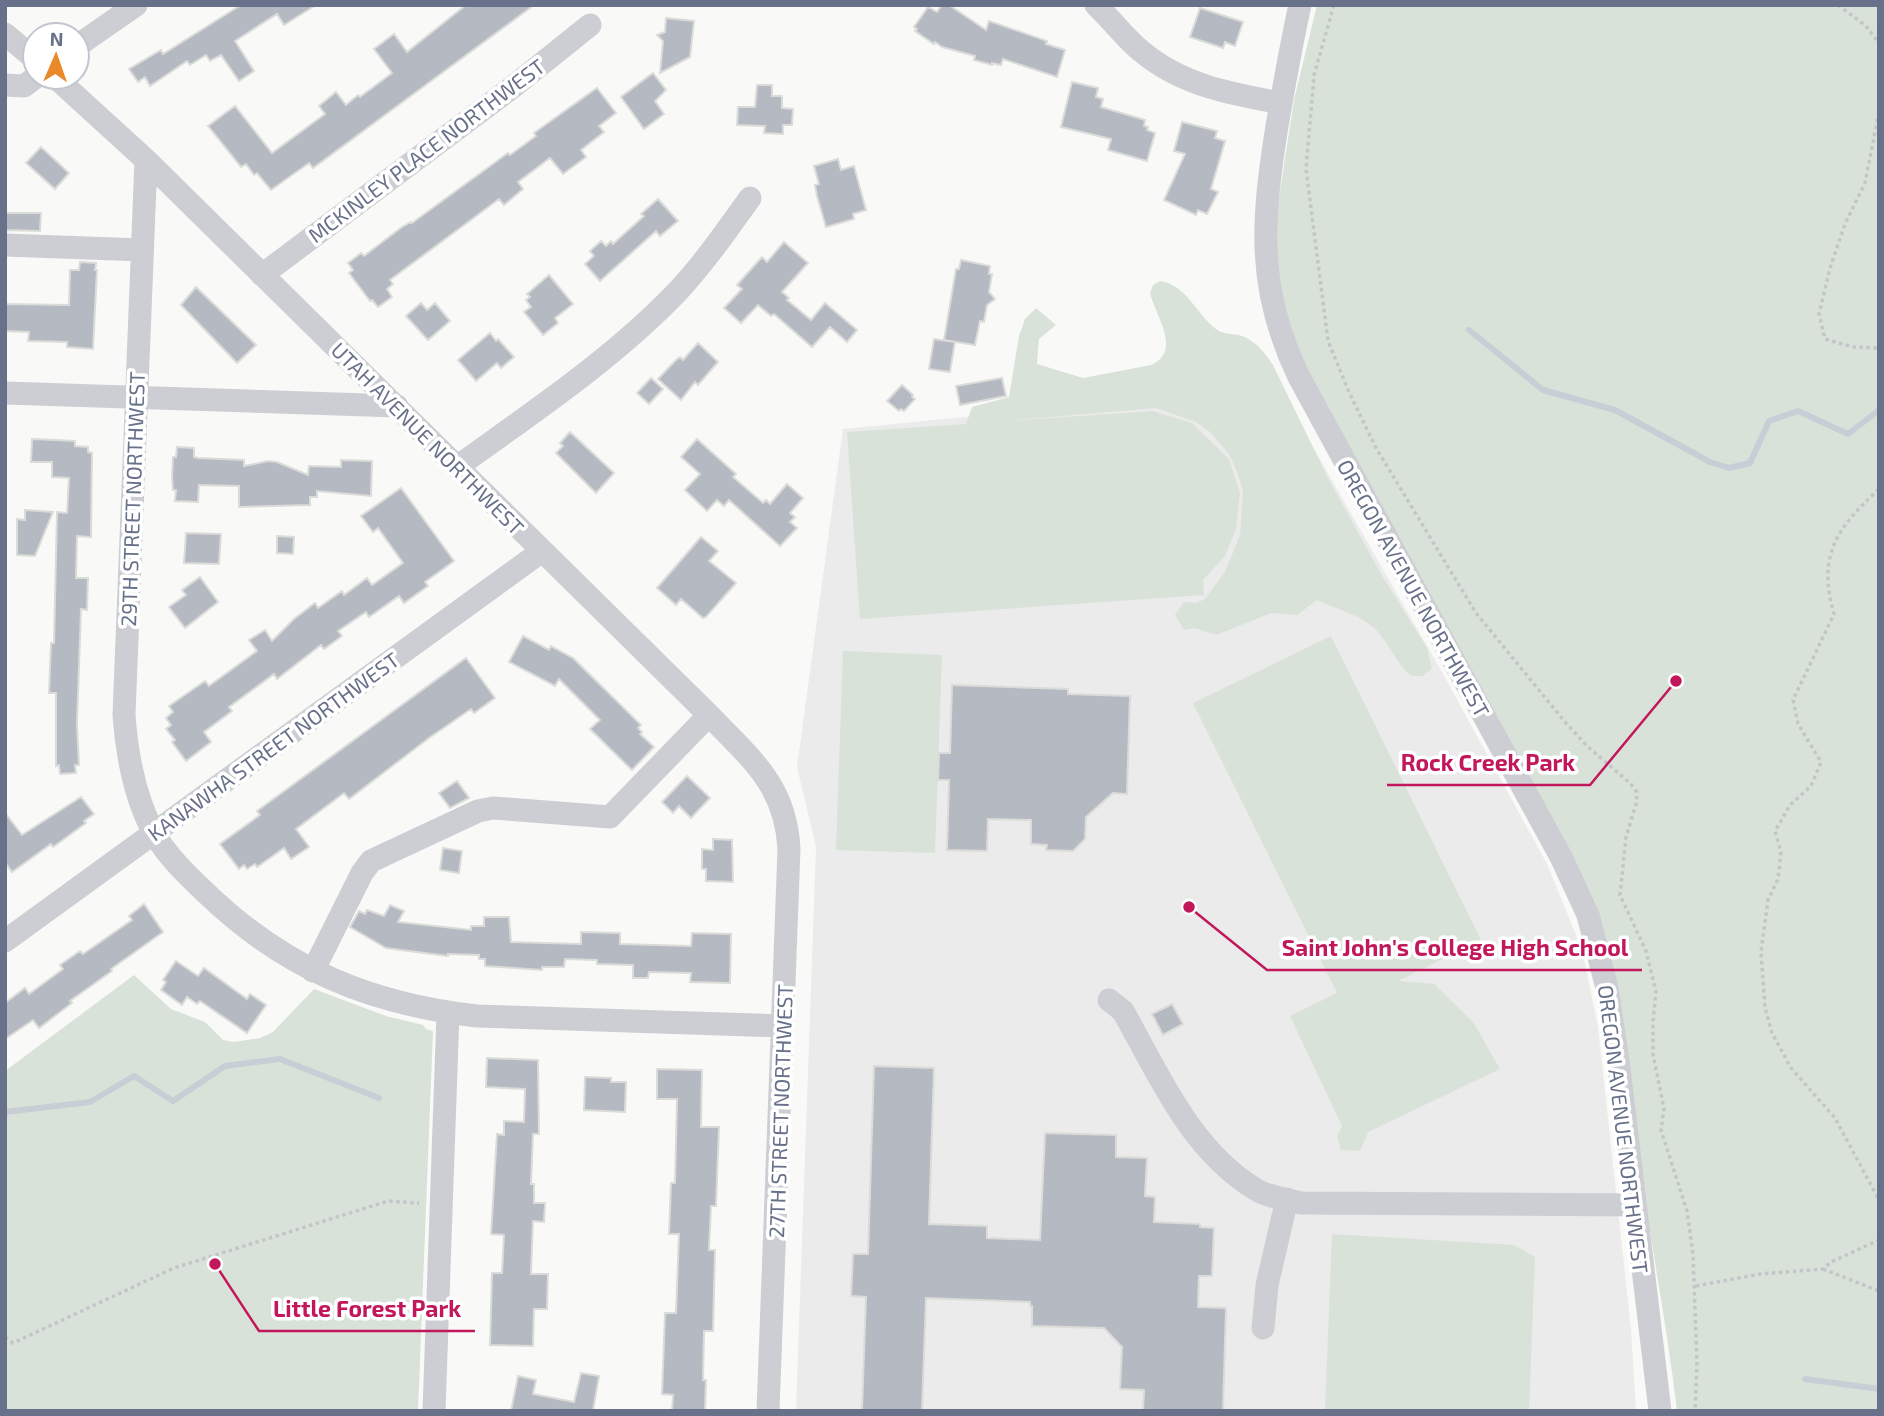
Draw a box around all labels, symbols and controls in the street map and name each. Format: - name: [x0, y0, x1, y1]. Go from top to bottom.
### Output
- north arrow: [21, 21, 91, 91]
- text: N: [49, 27, 64, 50]
- street label: MCKINLEY PLACE NORTHWEST: [303, 53, 549, 247]
- street label: UTAH AVENUE NORTHWEST: [327, 337, 529, 539]
- street label: 29TH STREET NORTHWEST: [115, 371, 149, 627]
- street label: OREGON AVENUE NORTHWEST: [1333, 455, 1495, 721]
- street label: KANAWHA STREET NORTHWEST: [143, 646, 403, 846]
- callout: Rock Creek Park: [1387, 741, 1590, 785]
- text: Rock Creek Park: [1401, 748, 1575, 776]
- callout: Saint John's College High School: [1267, 926, 1642, 970]
- text: Saint John's College High School: [1282, 933, 1629, 961]
- street label: OREGON AVENUE NORTHWEST: [1594, 983, 1654, 1275]
- street label: 27TH STREET NORTHWEST: [763, 984, 797, 1238]
- callout: Little Forest Park: [259, 1287, 475, 1331]
- text: Little Forest Park: [273, 1294, 461, 1322]

